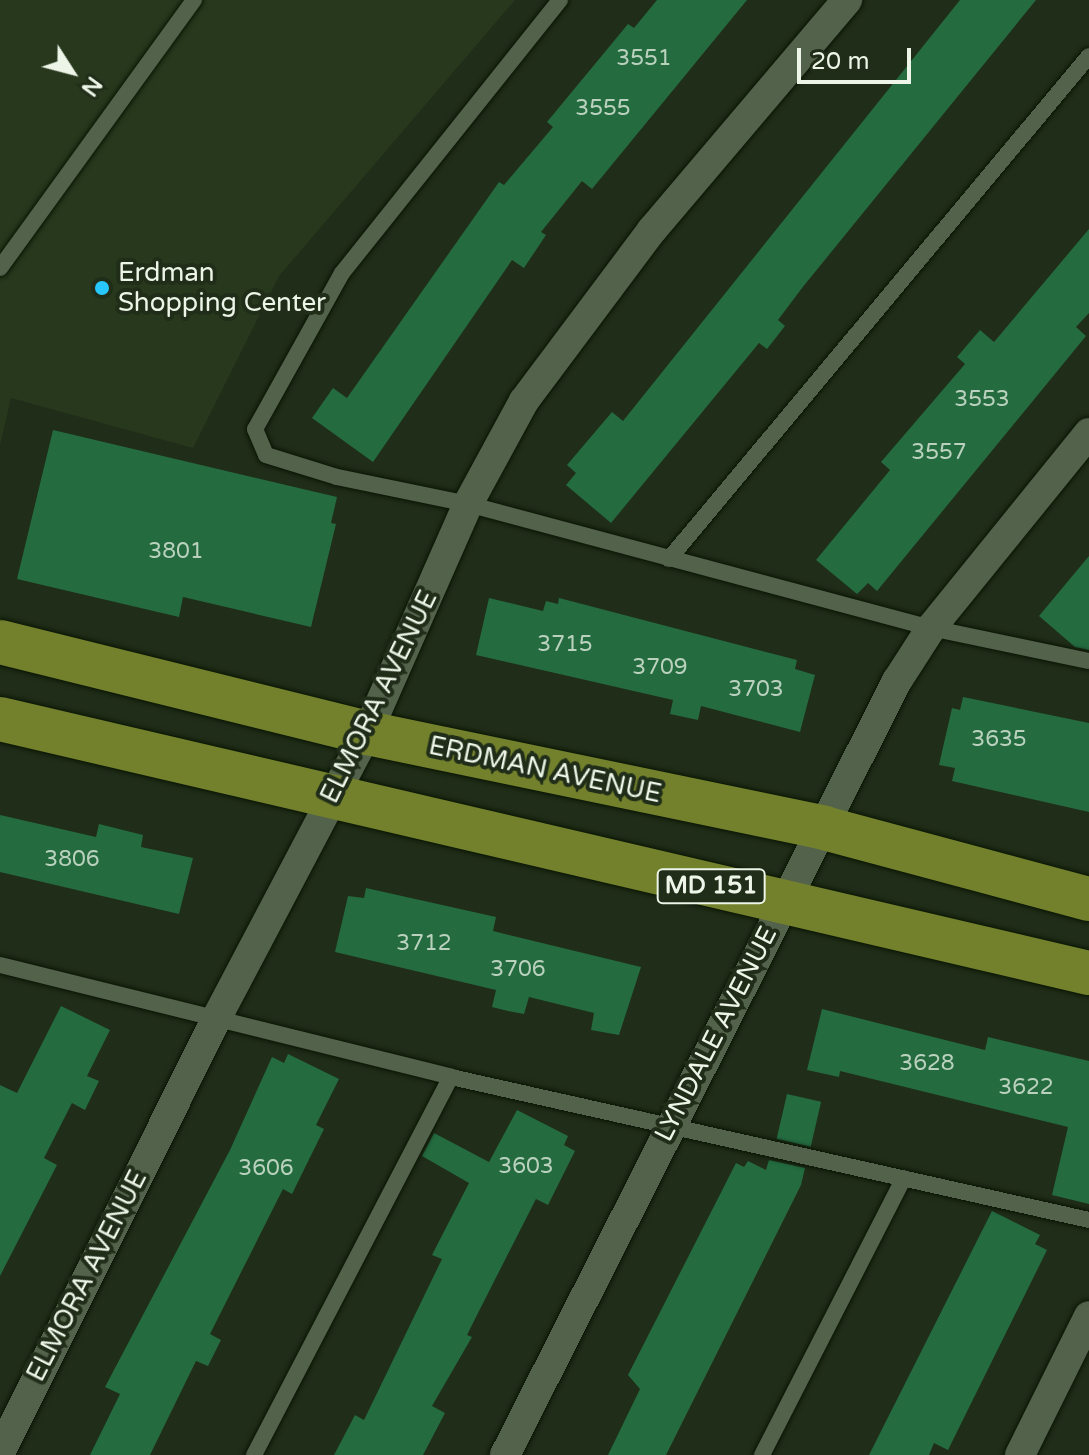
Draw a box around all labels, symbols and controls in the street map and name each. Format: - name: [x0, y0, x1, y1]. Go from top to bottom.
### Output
- north arrow: [32, 32, 112, 112]
- scale bar: [801, 32, 915, 82]
- house number: 3551: [616, 46, 672, 72]
- text: 20 m: [811, 47, 869, 76]
- text: N: [76, 71, 107, 101]
- house number: 3555: [575, 96, 631, 122]
- place label: Erdman Shopping Center: [118, 257, 326, 318]
- marker: Erdman Shopping Center: [93, 279, 111, 297]
- house number: 3553: [954, 387, 1010, 413]
- house number: 3557: [911, 440, 967, 466]
- house number: 3801: [148, 539, 204, 565]
- street label: ELMORA AVENUE: [314, 586, 444, 808]
- house number: 3715: [537, 632, 593, 658]
- house number: 3709: [632, 655, 688, 681]
- house number: 3703: [728, 677, 784, 703]
- house number: 3635: [971, 727, 1027, 753]
- street label: ERDMAN AVENUE: [426, 730, 664, 810]
- house number: 3806: [44, 847, 100, 873]
- road number: MD 151: [655, 866, 767, 906]
- street label: LYNDALE AVENUE: [648, 921, 784, 1147]
- house number: 3712: [396, 931, 452, 957]
- house number: 3706: [490, 957, 546, 983]
- house number: 3628: [899, 1051, 955, 1077]
- house number: 3622: [998, 1075, 1054, 1101]
- house number: 3603: [498, 1154, 554, 1180]
- house number: 3606: [238, 1156, 294, 1182]
- street label: ELMORA AVENUE: [20, 1165, 154, 1387]

